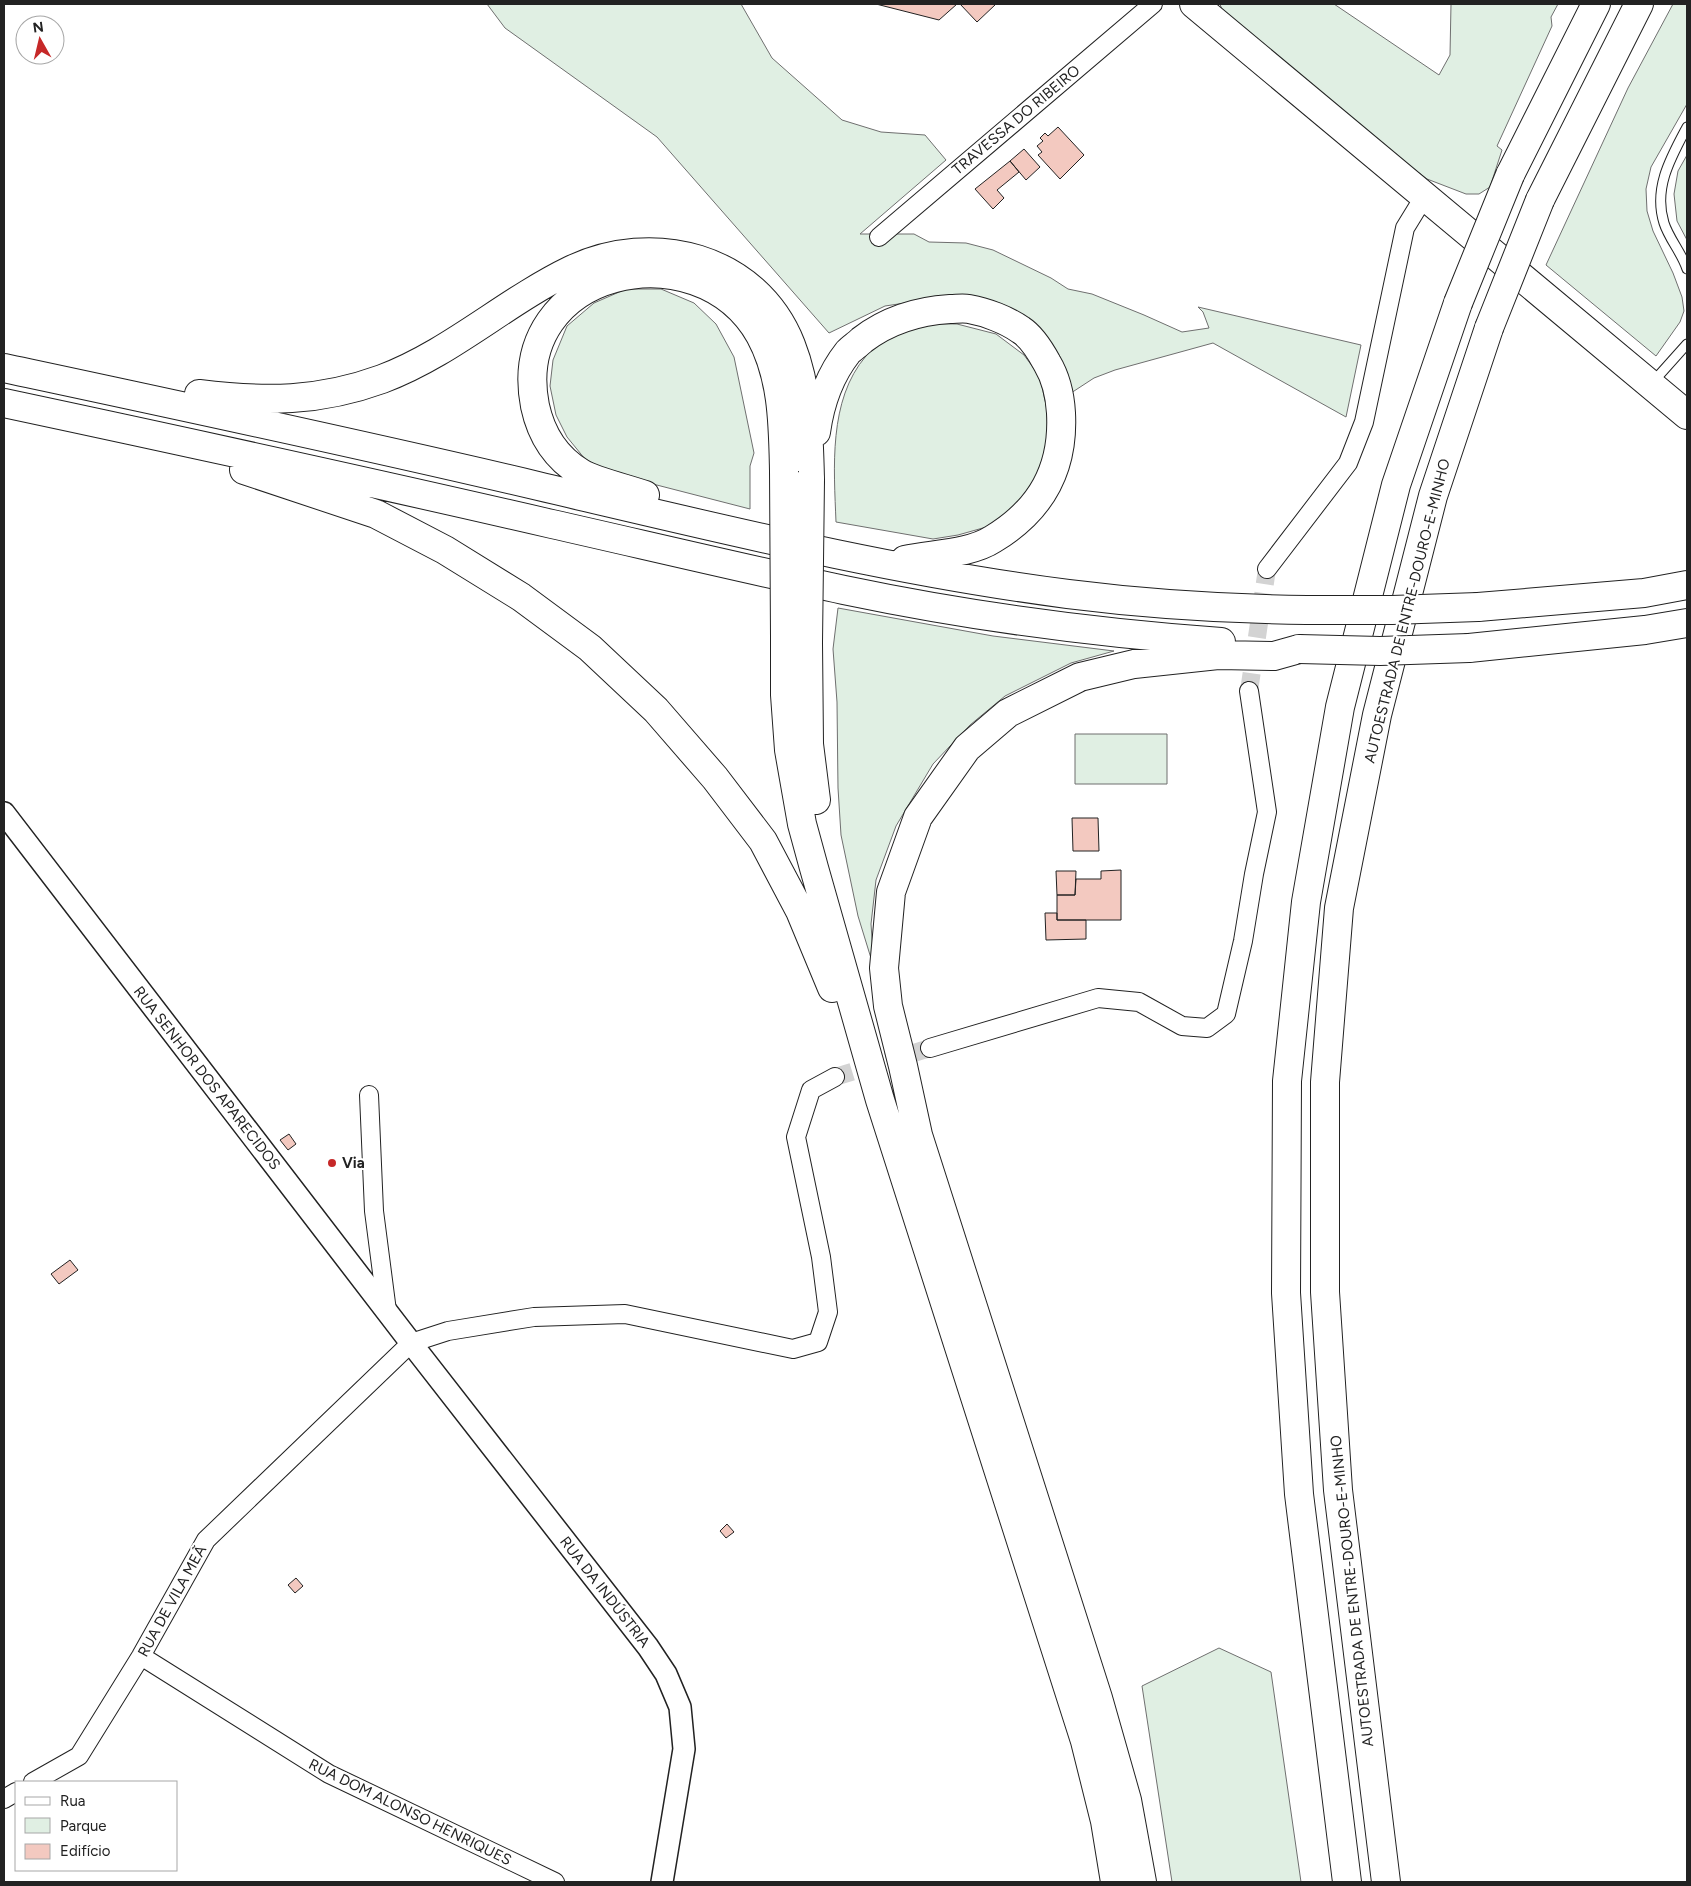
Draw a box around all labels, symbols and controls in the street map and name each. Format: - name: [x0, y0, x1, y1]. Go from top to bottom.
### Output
- north arrow: [15, 15, 65, 65]
- text: N: [32, 18, 45, 37]
- street label: TRAVESSA DO RIBEIRO: [949, 61, 1083, 179]
- street label: AUTOESTRADA DE ENTRE-DOURO-E-MINHO: [1360, 457, 1454, 765]
- street label: RUA SENHOR DOS APARECIDOS: [130, 983, 284, 1173]
- place label: Via: [342, 1154, 365, 1172]
- marker: Via: [326, 1157, 338, 1169]
- street label: AUTOESTRADA DE ENTRE-DOURO-E-MINHO: [1327, 1434, 1377, 1748]
- street label: RUA DA INDÚSTRIA: [556, 1533, 654, 1651]
- street label: RUA DE VILA MEÃ: [134, 1542, 210, 1660]
- street label: RUA DOM ALONSO HENRIQUES: [306, 1755, 514, 1869]
- legend: [15, 1781, 178, 1871]
- text: Rua: [60, 1792, 85, 1810]
- text: Parque: [60, 1817, 107, 1835]
- text: Edifício: [60, 1842, 111, 1860]

